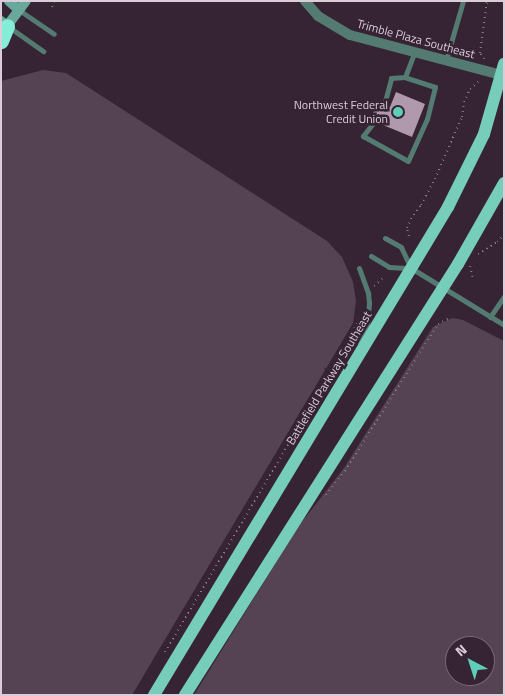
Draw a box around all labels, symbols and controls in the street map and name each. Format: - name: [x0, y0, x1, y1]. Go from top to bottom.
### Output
- street label: Trimble Plaza Southeast: [355, 16, 477, 62]
- place label: Northwest Federal Credit Union: [294, 98, 388, 126]
- marker: Northwest Federal Credit Union: [392, 106, 404, 118]
- street label: Battlefield Parkway Southeast: [283, 309, 375, 447]
- north arrow: [445, 636, 495, 686]
- text: N: [450, 639, 471, 661]

